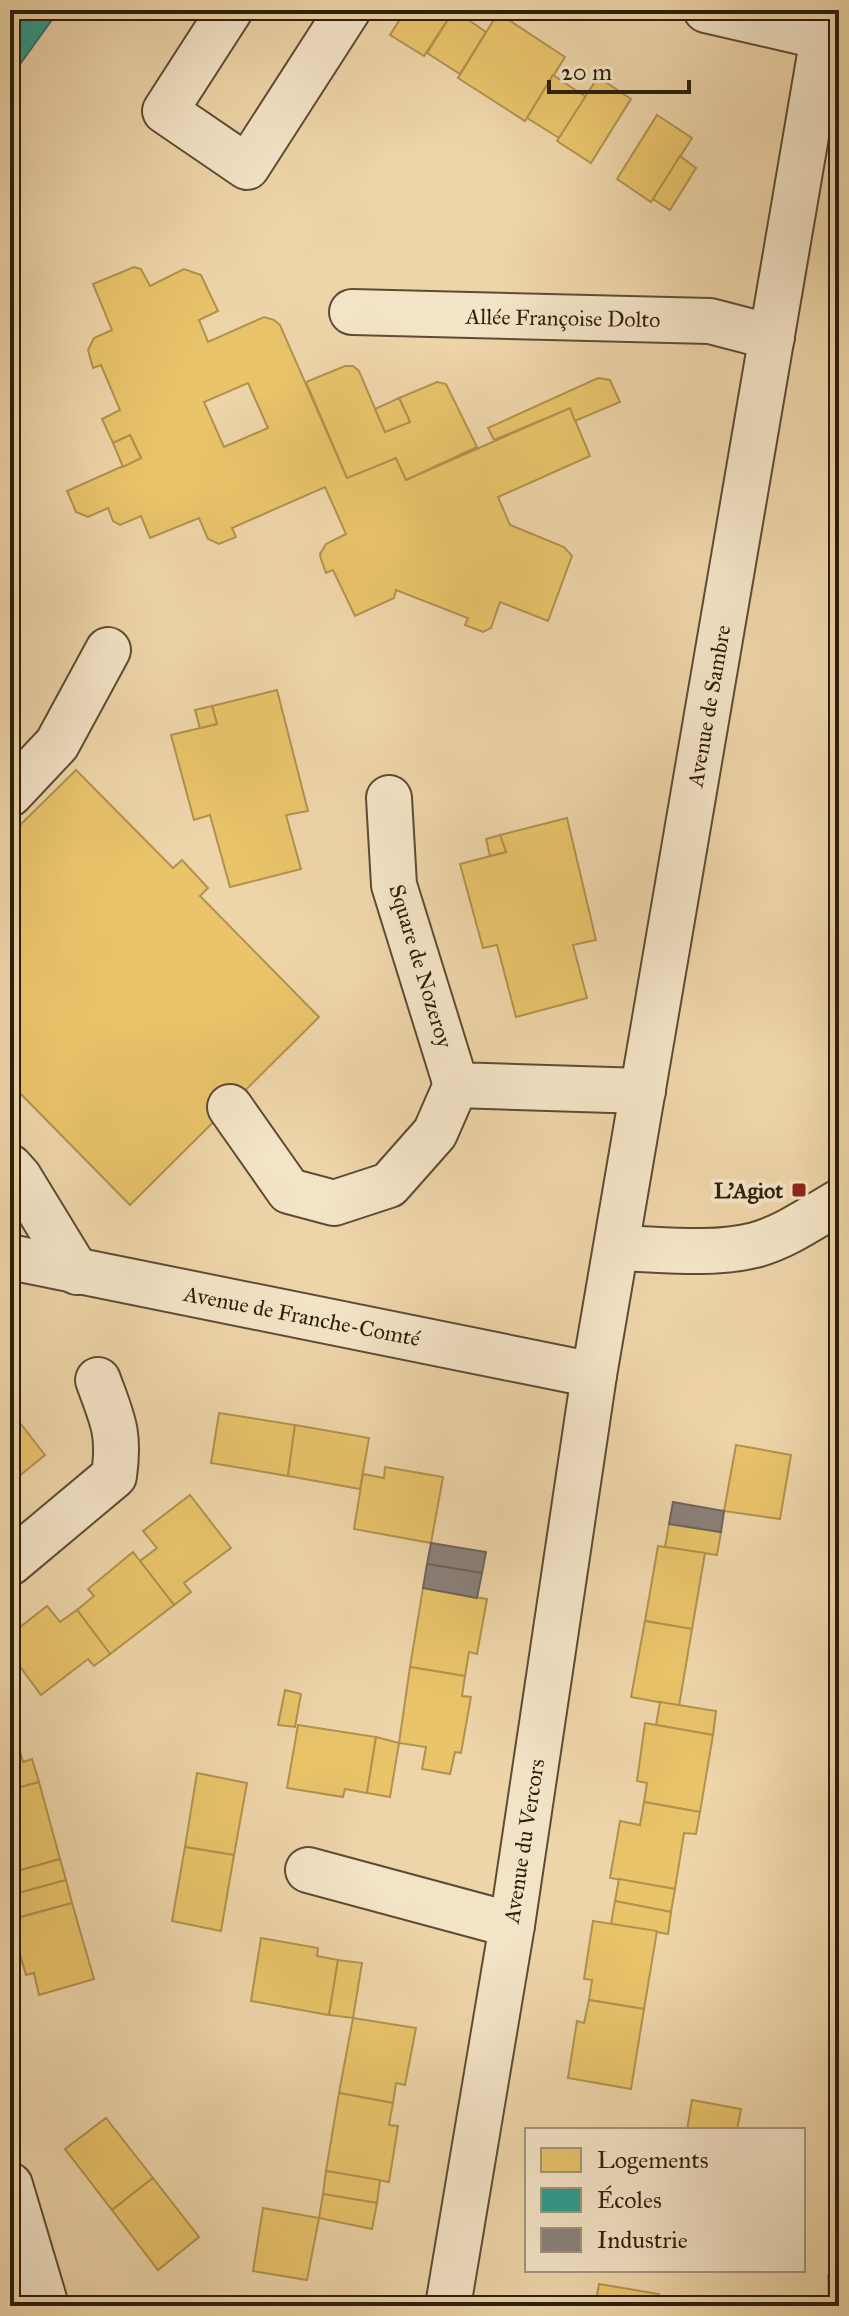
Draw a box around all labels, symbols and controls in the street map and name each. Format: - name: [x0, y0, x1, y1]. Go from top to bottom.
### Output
- scale bar: [549, 44, 689, 94]
- text: 20 m: [561, 57, 612, 87]
- street label: Allée Françoise Dolto: [464, 303, 661, 333]
- street label: Avenue de Sambre: [681, 623, 737, 790]
- street label: Square de Nozeroy: [383, 881, 459, 1052]
- place label: L'Agiot: [714, 1177, 783, 1204]
- marker: L'Agiot: [790, 1181, 808, 1199]
- street label: Avenue de Franche-Comté: [181, 1280, 423, 1352]
- street label: Avenue du Vercors: [498, 1757, 550, 1926]
- legend: [525, 2128, 805, 2272]
- text: Logements: [597, 2145, 708, 2175]
- text: Écoles: [597, 2185, 662, 2215]
- text: Industrie: [597, 2225, 688, 2255]

